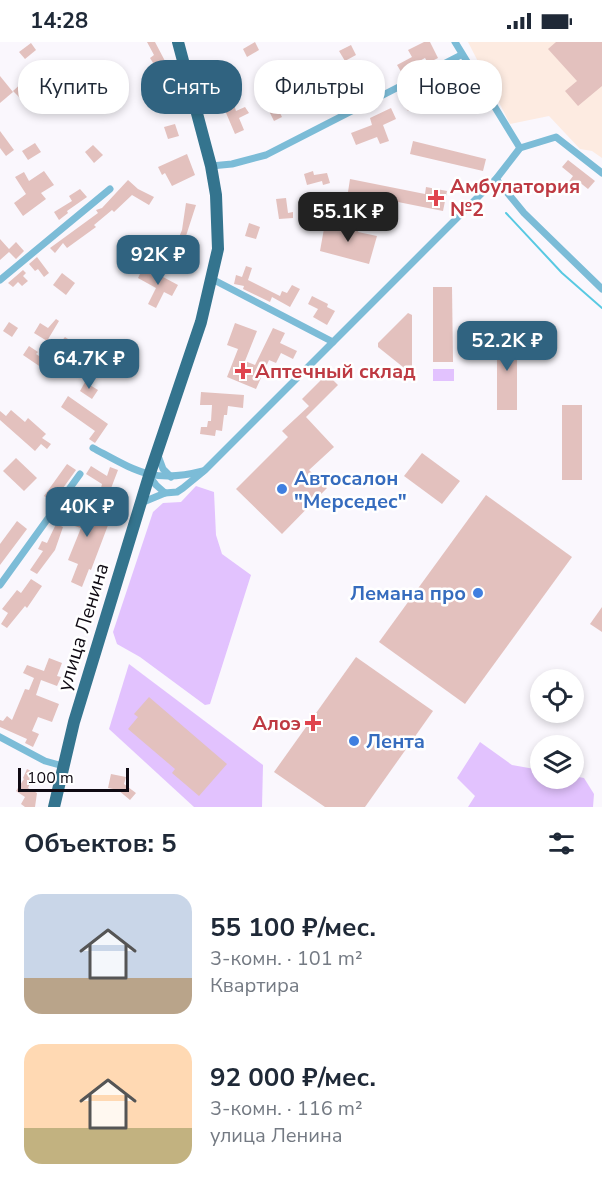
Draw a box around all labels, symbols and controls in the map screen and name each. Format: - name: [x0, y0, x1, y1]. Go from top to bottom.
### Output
- text: 14:28: [30, 6, 88, 36]
- chip: Купить: [18, 60, 129, 114]
- chip: Снять: [141, 60, 242, 114]
- chip: Фильтры: [254, 60, 385, 114]
- chip: Новое: [397, 60, 502, 114]
- place label: Амбулатория №2: [450, 173, 580, 223]
- marker: Амбулатория №2: [427, 189, 445, 207]
- pin: 55.1K ₽: [293, 192, 403, 243]
- text: 55.1K ₽: [312, 198, 384, 225]
- pin: 92K ₽: [116, 235, 200, 286]
- text: 92K ₽: [131, 241, 185, 268]
- pin: 52.2K ₽: [452, 321, 562, 372]
- text: 52.2K ₽: [471, 327, 543, 354]
- pin: 64.7K ₽: [34, 339, 144, 390]
- text: 64.7K ₽: [53, 345, 125, 372]
- place label: Аптечный склад: [255, 358, 416, 385]
- marker: Аптечный склад: [236, 364, 250, 378]
- place label: Автосалон "Мерседес": [294, 465, 407, 515]
- marker: Автосалон "Мерседес": [275, 482, 289, 496]
- pin: 40K ₽: [45, 487, 129, 538]
- text: 40K ₽: [60, 493, 114, 520]
- street label: улица Ленина: [51, 560, 115, 694]
- place label: Лемана про: [350, 580, 466, 607]
- marker: Лемана про: [471, 586, 485, 600]
- map controls: [530, 669, 584, 789]
- button: locate: [530, 669, 584, 723]
- place label: Алоэ: [252, 710, 301, 737]
- marker: Алоэ: [306, 716, 320, 730]
- place label: Лента: [366, 728, 425, 755]
- marker: Лента: [347, 734, 361, 748]
- button: layers: [530, 735, 584, 789]
- scale bar: [18, 765, 129, 792]
- text: 100 m: [27, 767, 74, 789]
- text: Объектов: 5: [24, 826, 177, 861]
- icon: filters: [545, 827, 578, 860]
- text: 55 100 ₽/мес.: [210, 910, 376, 945]
- icon: home: [72, 918, 144, 990]
- text: 3-комн. · 101 m²: [210, 945, 363, 972]
- text: Квартира: [210, 972, 300, 999]
- text: 92 000 ₽/мес.: [210, 1060, 376, 1095]
- icon: home: [72, 1068, 144, 1140]
- text: 3-комн. · 116 m²: [210, 1095, 363, 1122]
- text: улица Ленина: [210, 1122, 343, 1149]

